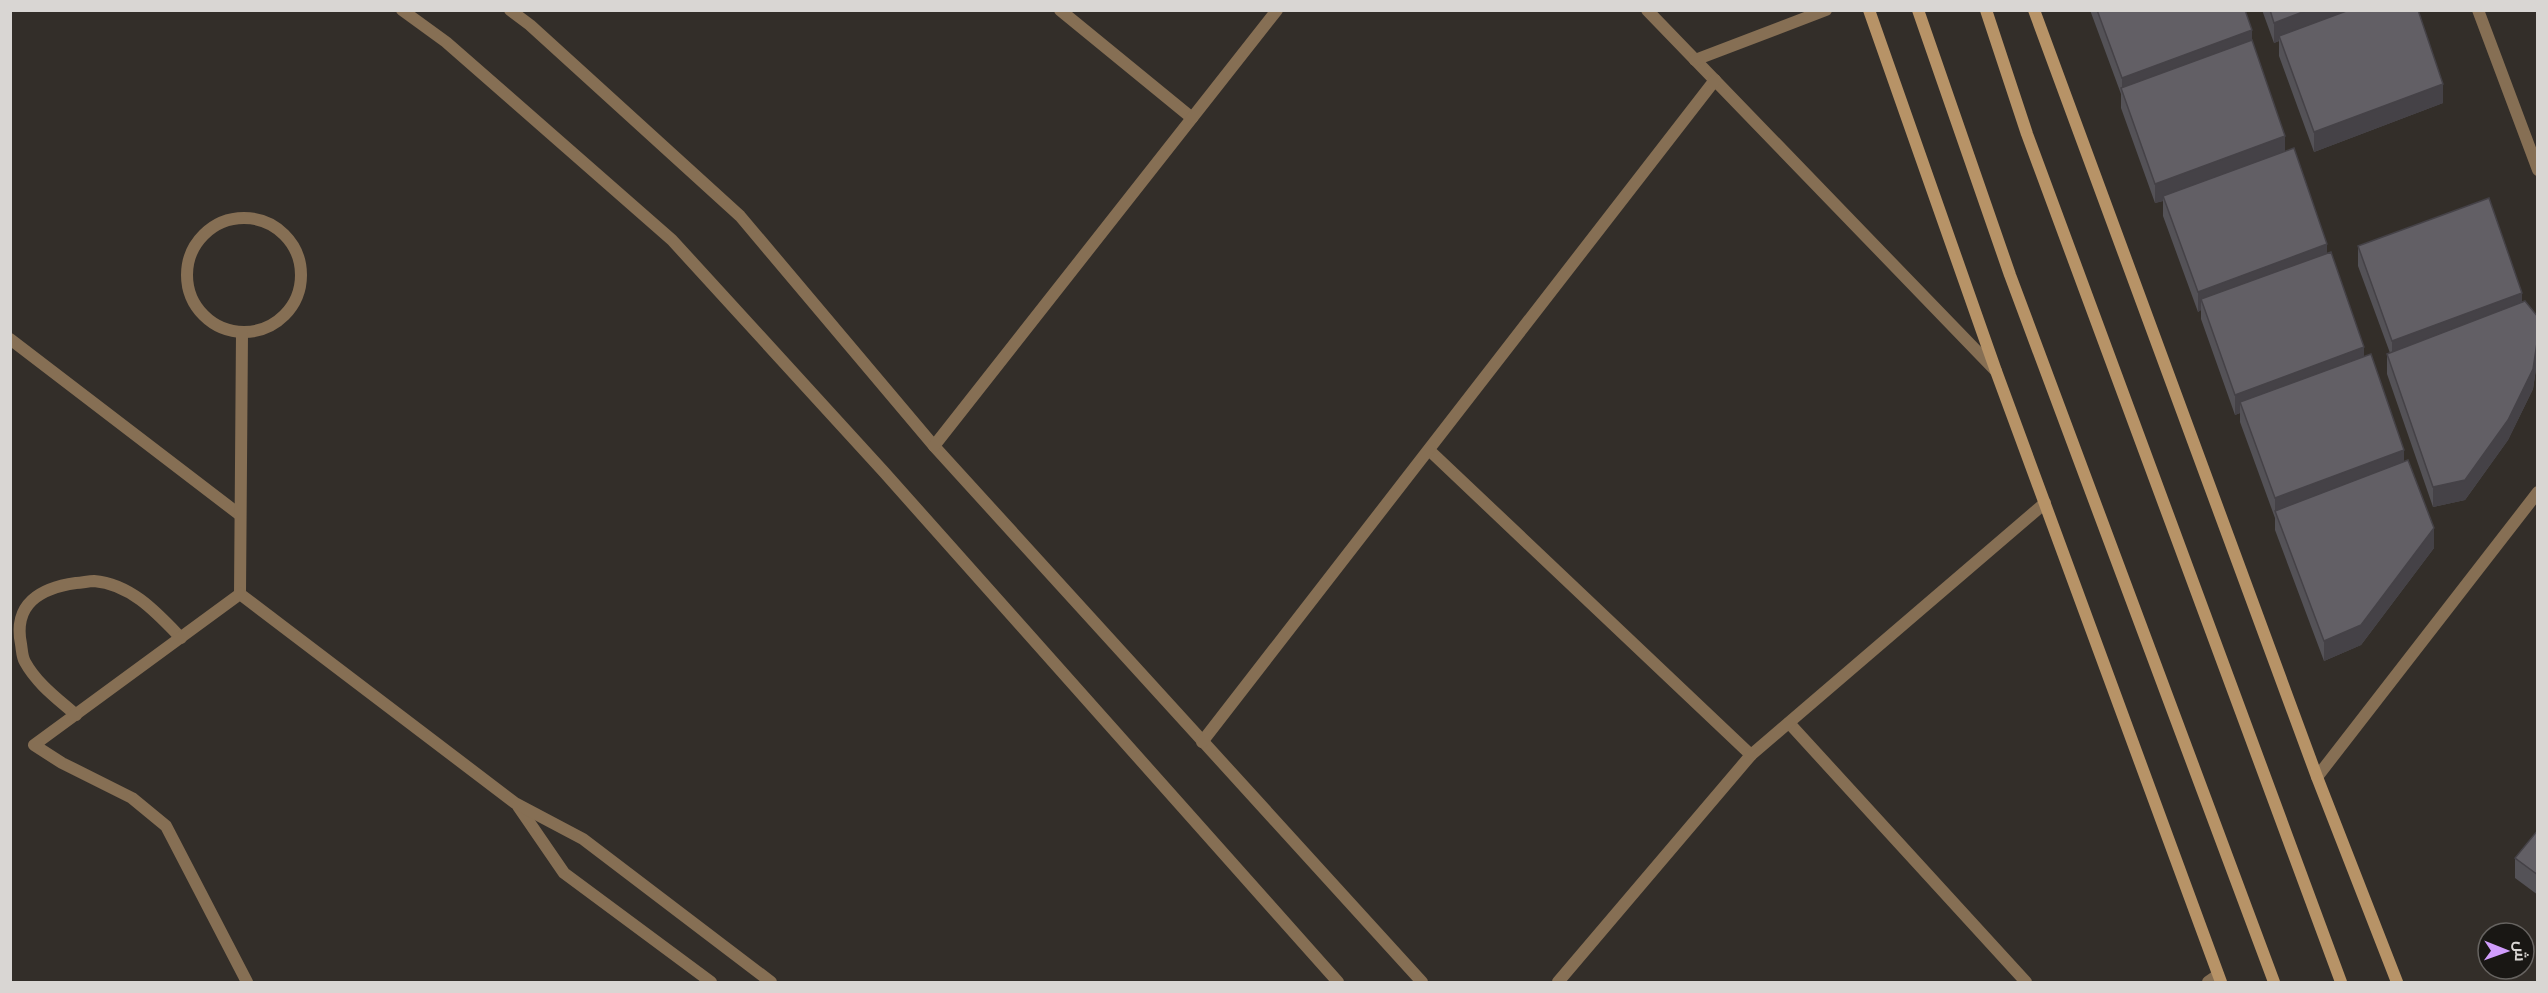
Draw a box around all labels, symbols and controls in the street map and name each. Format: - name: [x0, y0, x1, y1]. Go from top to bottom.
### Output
- north arrow: [2476, 921, 2536, 981]
- text: ش: [2511, 941, 2531, 962]

